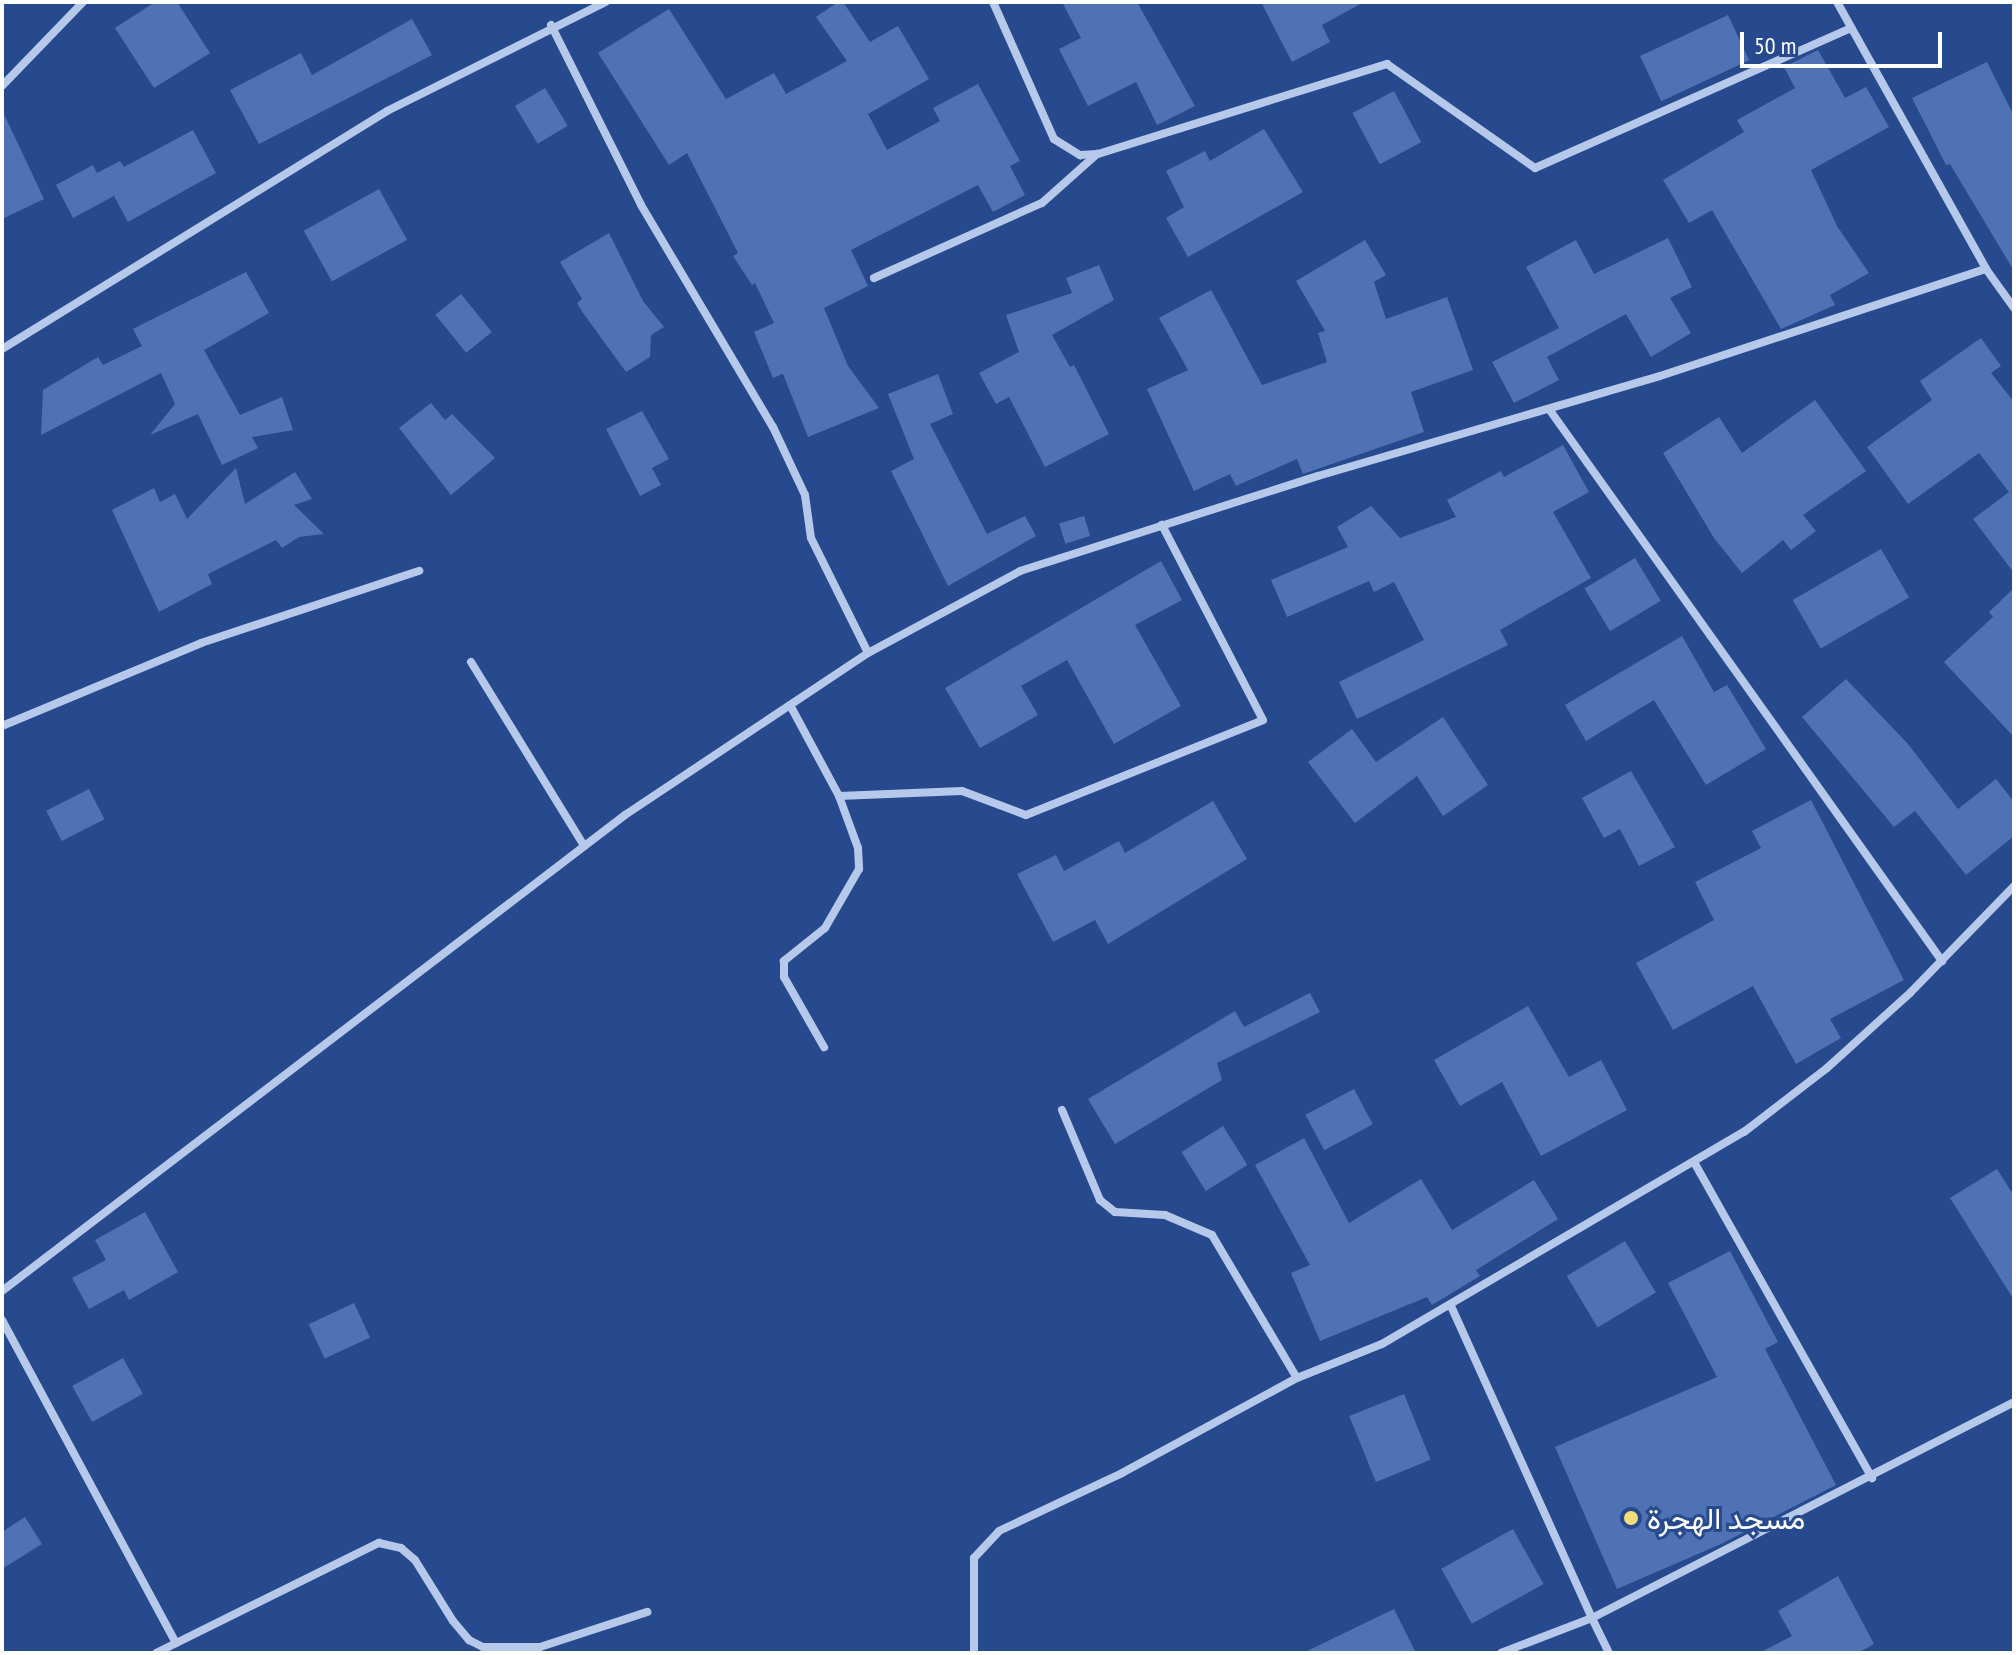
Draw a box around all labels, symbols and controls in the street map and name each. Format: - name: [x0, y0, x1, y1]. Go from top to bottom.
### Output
- scale bar: [1744, 16, 1946, 66]
- text: 50 m: [1754, 30, 1796, 61]
- place label: مسجد الهجرة: [1647, 1500, 1805, 1536]
- marker: مسجد الهجرة: [1622, 1509, 1640, 1527]

